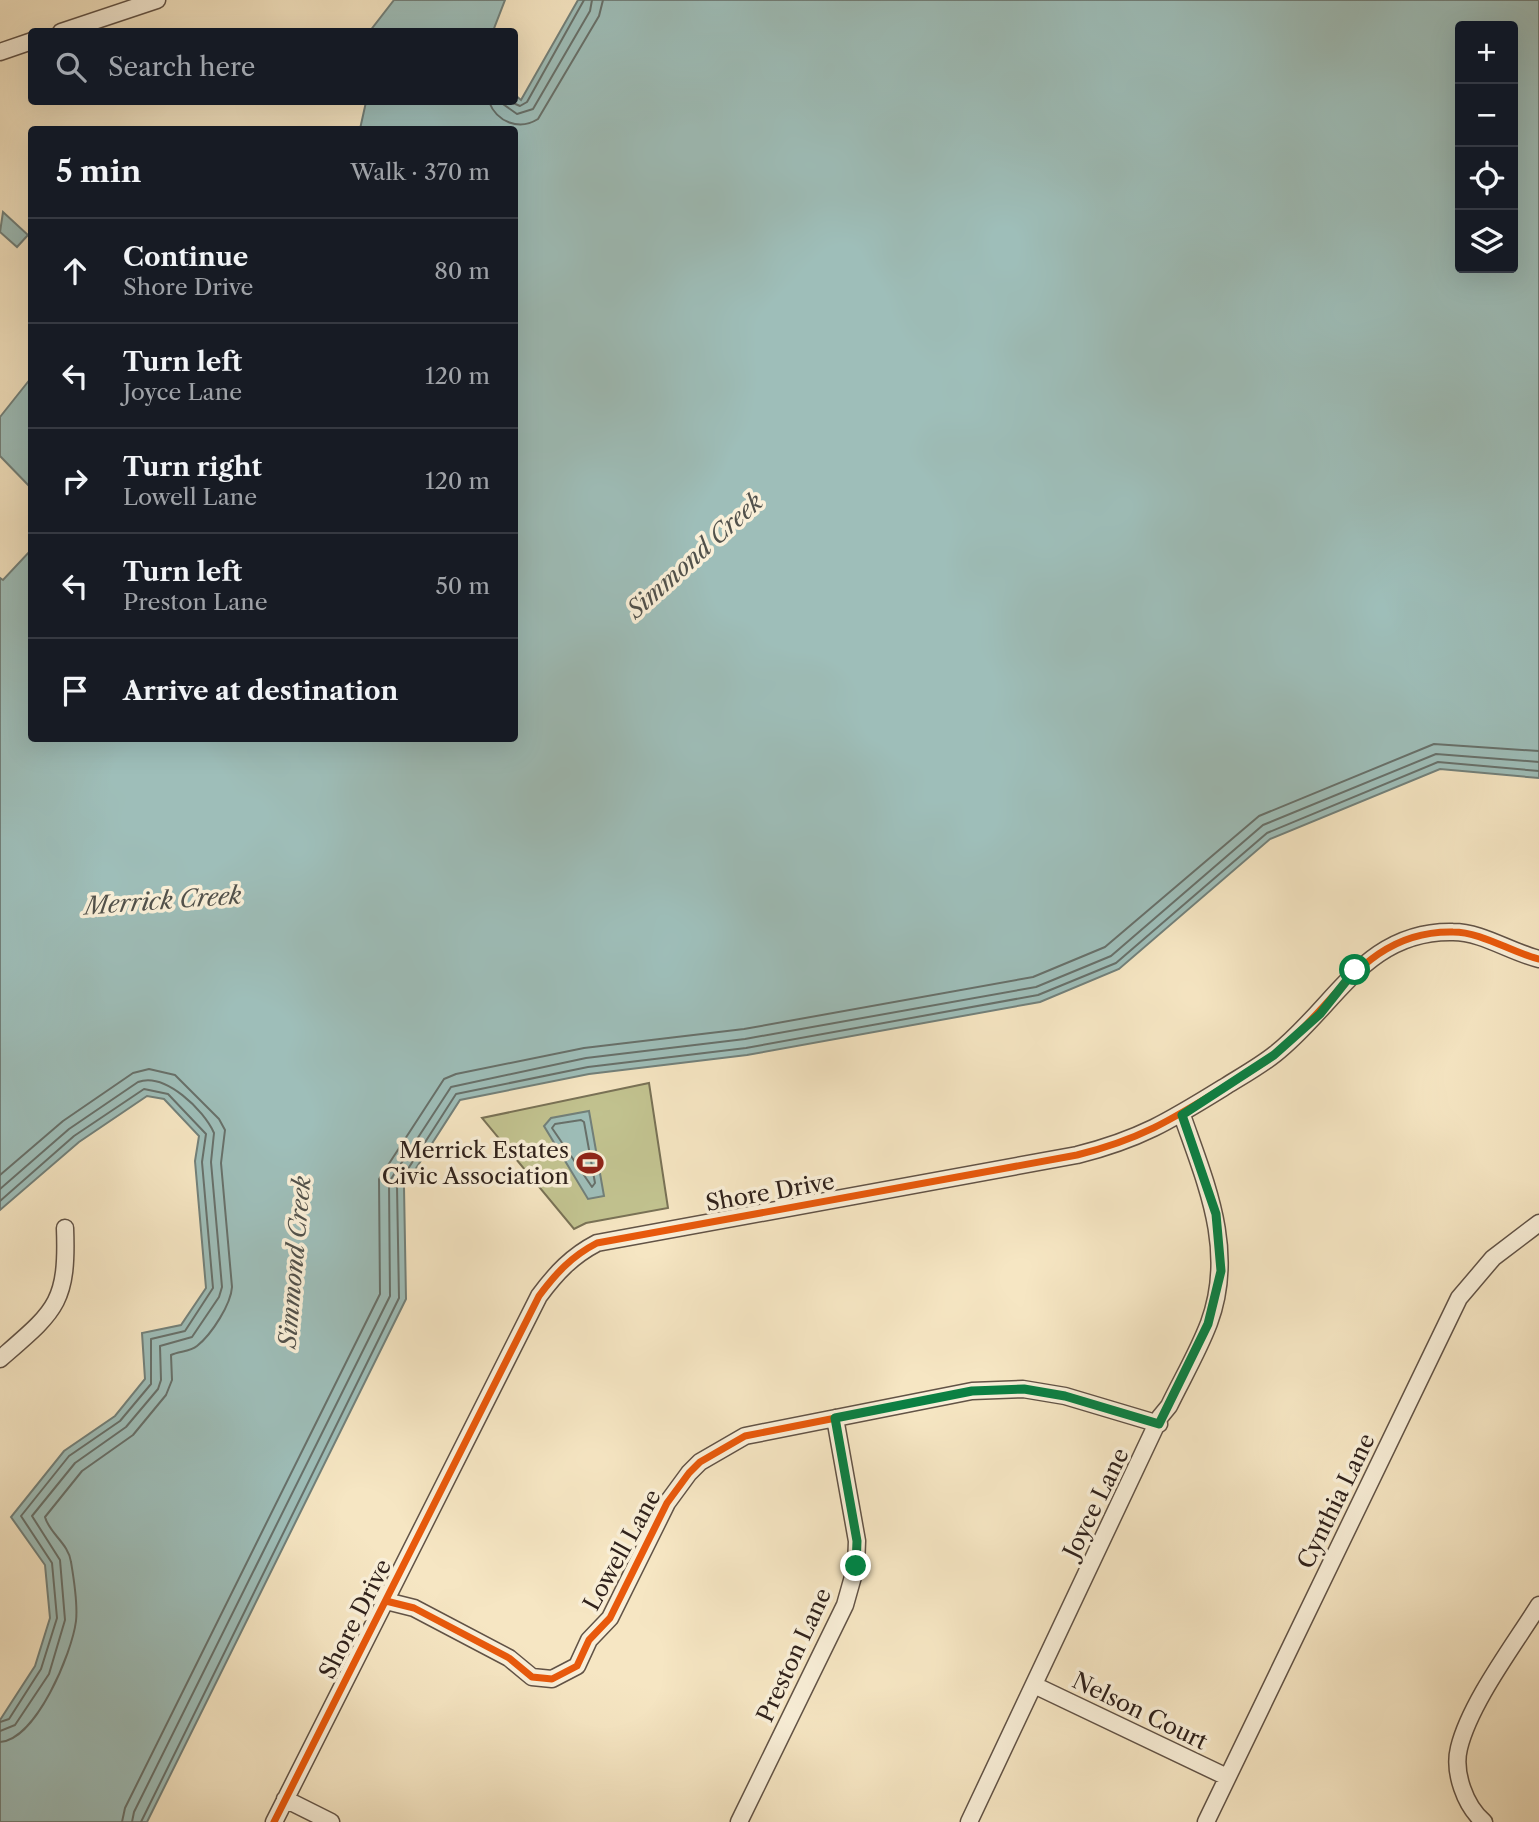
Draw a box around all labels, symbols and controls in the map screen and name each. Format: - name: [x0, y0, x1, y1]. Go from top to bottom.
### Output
- map controls: [1455, 21, 1518, 273]
- button: +: [1455, 21, 1518, 84]
- search box: [28, 28, 518, 105]
- icon: search: [52, 48, 90, 86]
- text: Search here: [108, 51, 255, 83]
- button: −: [1455, 84, 1518, 147]
- button: locate: [1455, 147, 1518, 210]
- text: 5 min: [56, 153, 141, 190]
- text: Walk · 370 m: [350, 158, 490, 186]
- button: layers: [1455, 210, 1518, 273]
- text: Continue: [123, 241, 248, 273]
- icon: ahead: [56, 252, 94, 290]
- text: 80 m: [434, 257, 490, 285]
- text: Shore Drive: [123, 273, 253, 301]
- text: Turn left: [123, 346, 242, 378]
- icon: left: [56, 357, 94, 395]
- text: 120 m: [425, 362, 490, 390]
- text: Joyce Lane: [123, 378, 242, 406]
- text: Turn right: [123, 451, 262, 483]
- icon: right: [56, 462, 94, 500]
- text: 120 m: [425, 467, 490, 495]
- text: Lowell Lane: [123, 483, 257, 511]
- water label: Simmond Creek: [619, 487, 769, 625]
- text: Turn left: [123, 556, 242, 588]
- icon: left: [56, 567, 94, 605]
- text: 50 m: [435, 572, 490, 600]
- text: Preston Lane: [123, 588, 268, 616]
- icon: arrive: [56, 672, 94, 710]
- text: Arrive at destination: [123, 675, 398, 707]
- water label: Merrick Creek: [81, 881, 243, 921]
- route start: [1339, 954, 1370, 985]
- place label: Merrick Estates Civic Association: [382, 1136, 569, 1190]
- sports icon: Merrick Estates Civic Association: [575, 1148, 605, 1178]
- street label: Shore Drive: [703, 1167, 837, 1217]
- water label: Simmond Creek: [272, 1174, 317, 1351]
- street label: Cynthia Lane: [1291, 1429, 1381, 1573]
- street label: Joyce Lane: [1056, 1443, 1135, 1565]
- street label: Lowell Lane: [577, 1485, 667, 1615]
- route end: [840, 1550, 871, 1581]
- street label: Shore Drive: [313, 1555, 397, 1683]
- street label: Preston Lane: [751, 1584, 837, 1726]
- street label: Nelson Court: [1068, 1666, 1212, 1756]

